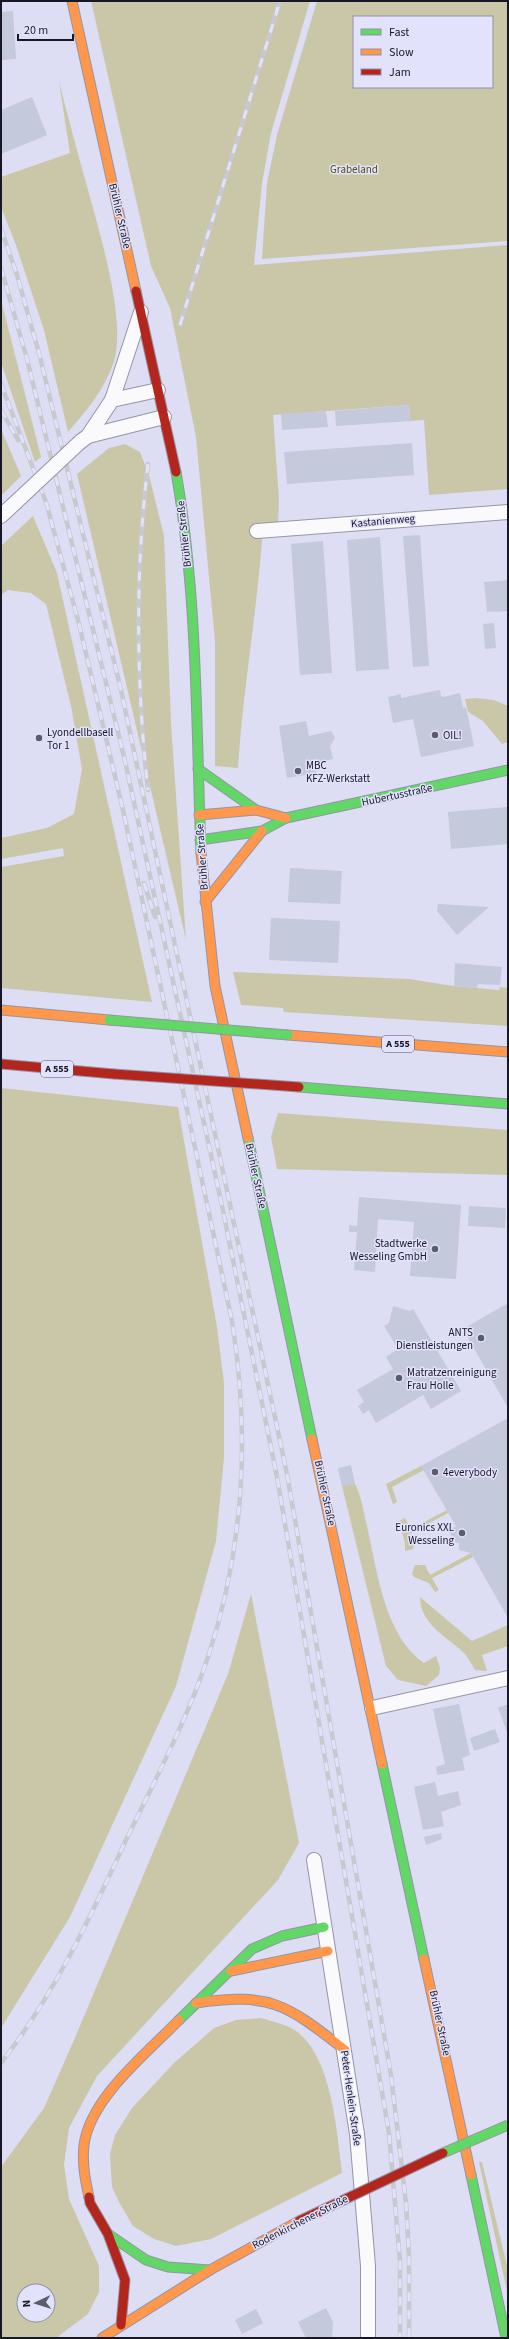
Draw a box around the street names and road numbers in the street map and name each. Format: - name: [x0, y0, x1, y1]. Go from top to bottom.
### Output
- street label: Brühler Straße: [105, 182, 135, 251]
- street label: Brühler Straße: [173, 499, 195, 568]
- street label: Kastanienweg: [350, 511, 416, 531]
- street label: Hubertusstraße: [360, 780, 434, 810]
- street label: Brühler Straße: [192, 823, 212, 891]
- road number: A 555: [382, 1036, 414, 1052]
- road number: A 555: [41, 1061, 73, 1077]
- street label: Brühler Straße: [242, 1142, 270, 1211]
- street label: Brühler Straße: [311, 1459, 339, 1528]
- street label: Brühler Straße: [426, 1989, 454, 2058]
- street label: Peter-Henlein-Straße: [337, 2049, 365, 2147]
- street label: Rodenkirchener Straße: [249, 2191, 351, 2253]

